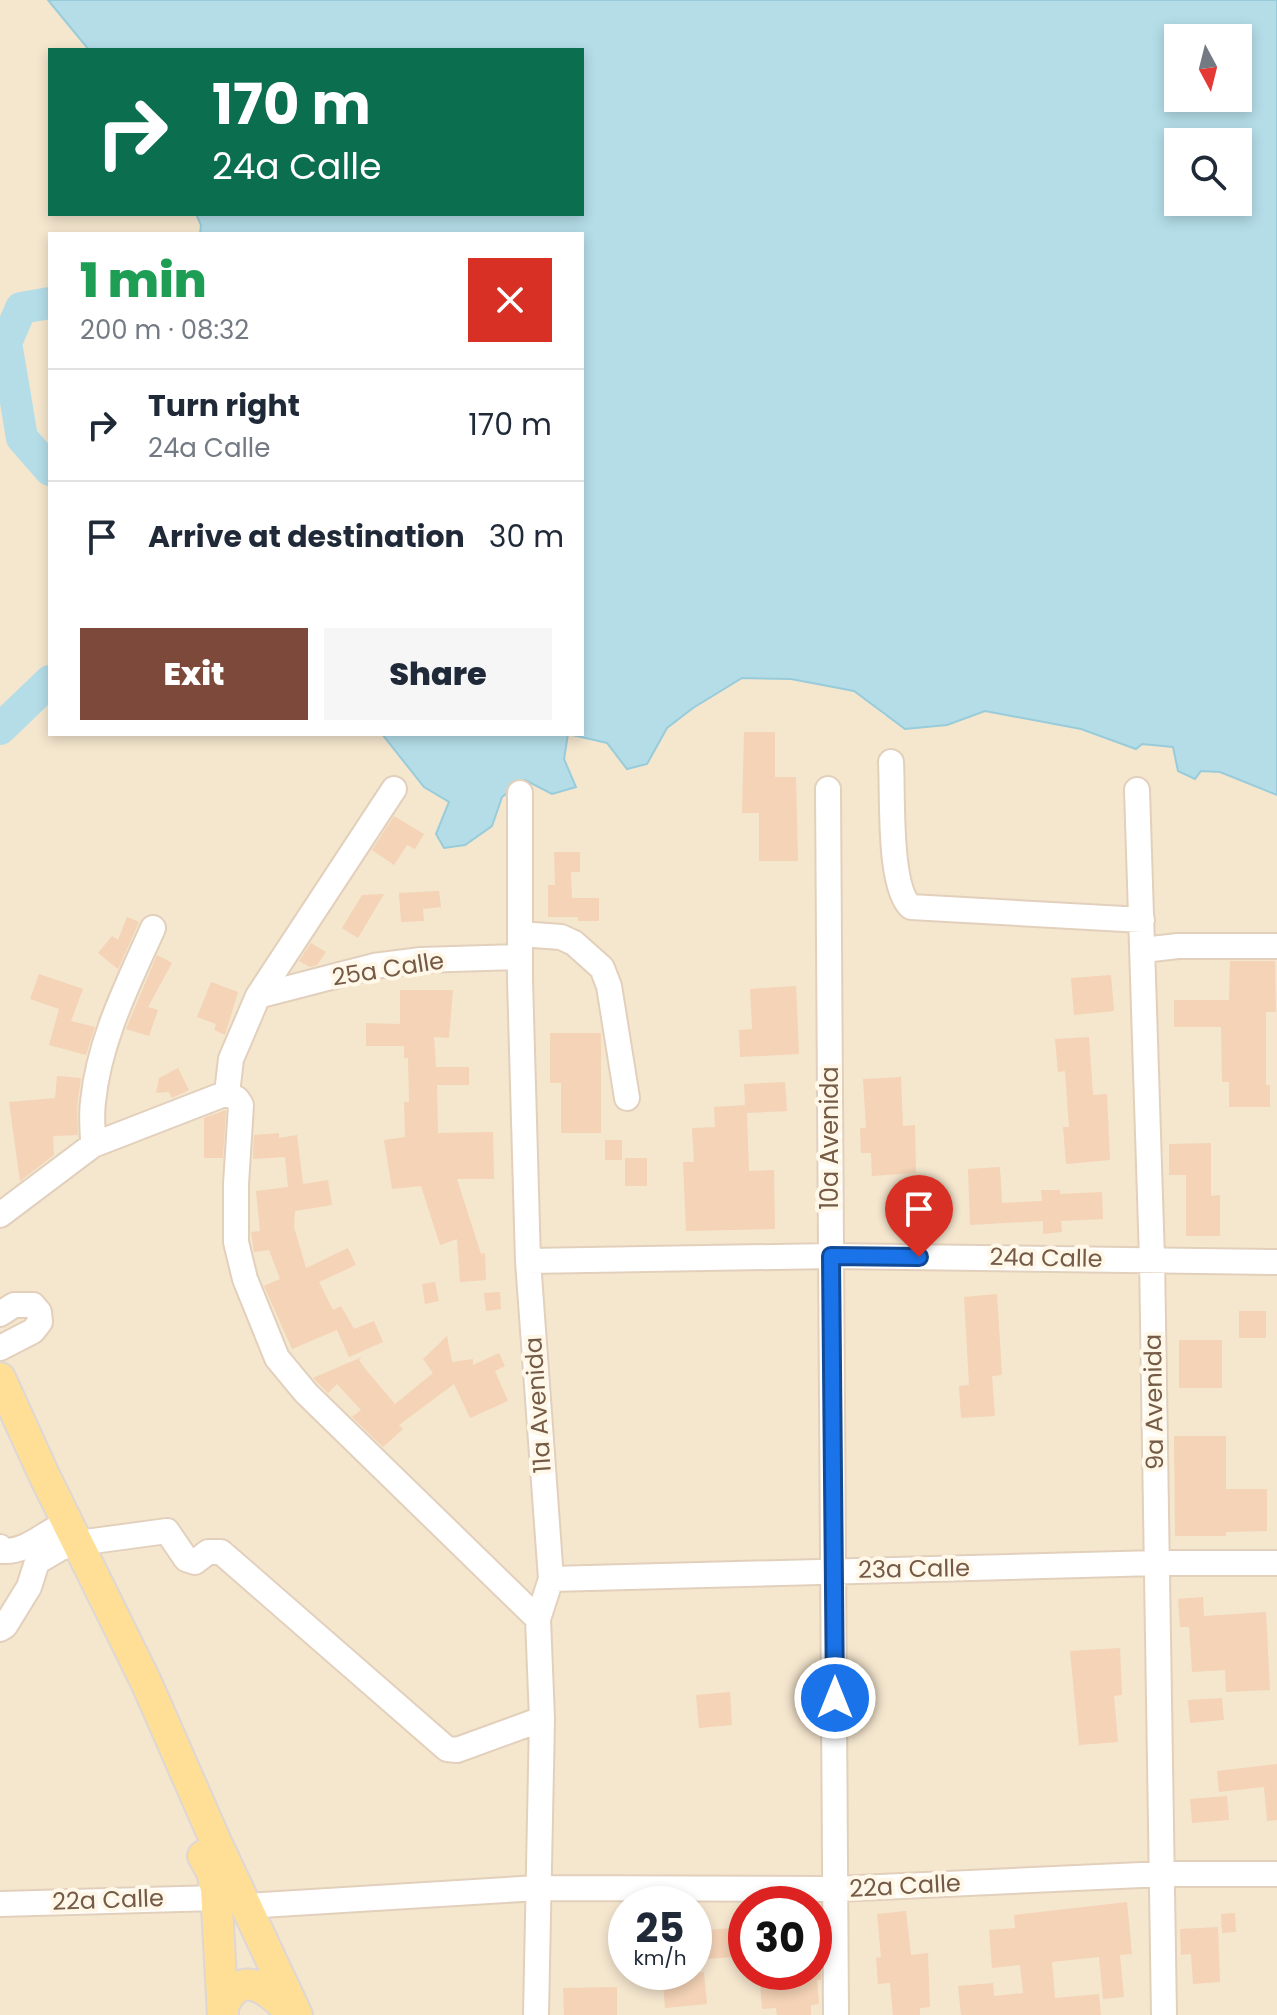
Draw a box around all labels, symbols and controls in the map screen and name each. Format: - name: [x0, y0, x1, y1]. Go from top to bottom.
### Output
- north arrow: [1164, 24, 1252, 112]
- map controls: [1164, 24, 1252, 216]
- text: 170 m: [212, 65, 371, 144]
- icon: right: [80, 80, 184, 184]
- button: search: [1164, 128, 1252, 216]
- text: 24a Calle: [212, 141, 381, 192]
- text: 1 min: [80, 247, 207, 314]
- button: close: [468, 258, 552, 342]
- text: 200 m · 08:32: [80, 312, 249, 348]
- text: Turn right: [148, 384, 300, 427]
- icon: right: [80, 403, 124, 447]
- text: 170 m: [468, 403, 552, 446]
- text: 24a Calle: [148, 430, 270, 466]
- icon: arrive: [80, 515, 124, 559]
- text: Arrive at destination: [148, 515, 465, 558]
- text: 30 m: [489, 515, 564, 558]
- button: Exit: [80, 628, 308, 720]
- button: Share: [324, 628, 552, 720]
- street label: 25a Calle: [330, 943, 446, 994]
- street label: 10a Avenida: [813, 1066, 846, 1210]
- pin: [885, 1175, 953, 1257]
- icon: arrive: [897, 1187, 941, 1231]
- street label: 24a Calle: [989, 1240, 1103, 1275]
- street label: 9a Avenida: [1136, 1334, 1171, 1470]
- street label: 11a Avenida: [516, 1336, 559, 1474]
- street label: 23a Calle: [858, 1551, 970, 1586]
- position arrow: [793, 1656, 877, 1740]
- street label: 22a Calle: [848, 1866, 962, 1905]
- street label: 22a Calle: [52, 1881, 164, 1918]
- speed limit sign: 30: [728, 1886, 832, 1990]
- text: 25: [636, 1900, 684, 1956]
- text: km/h: [633, 1944, 687, 1972]

